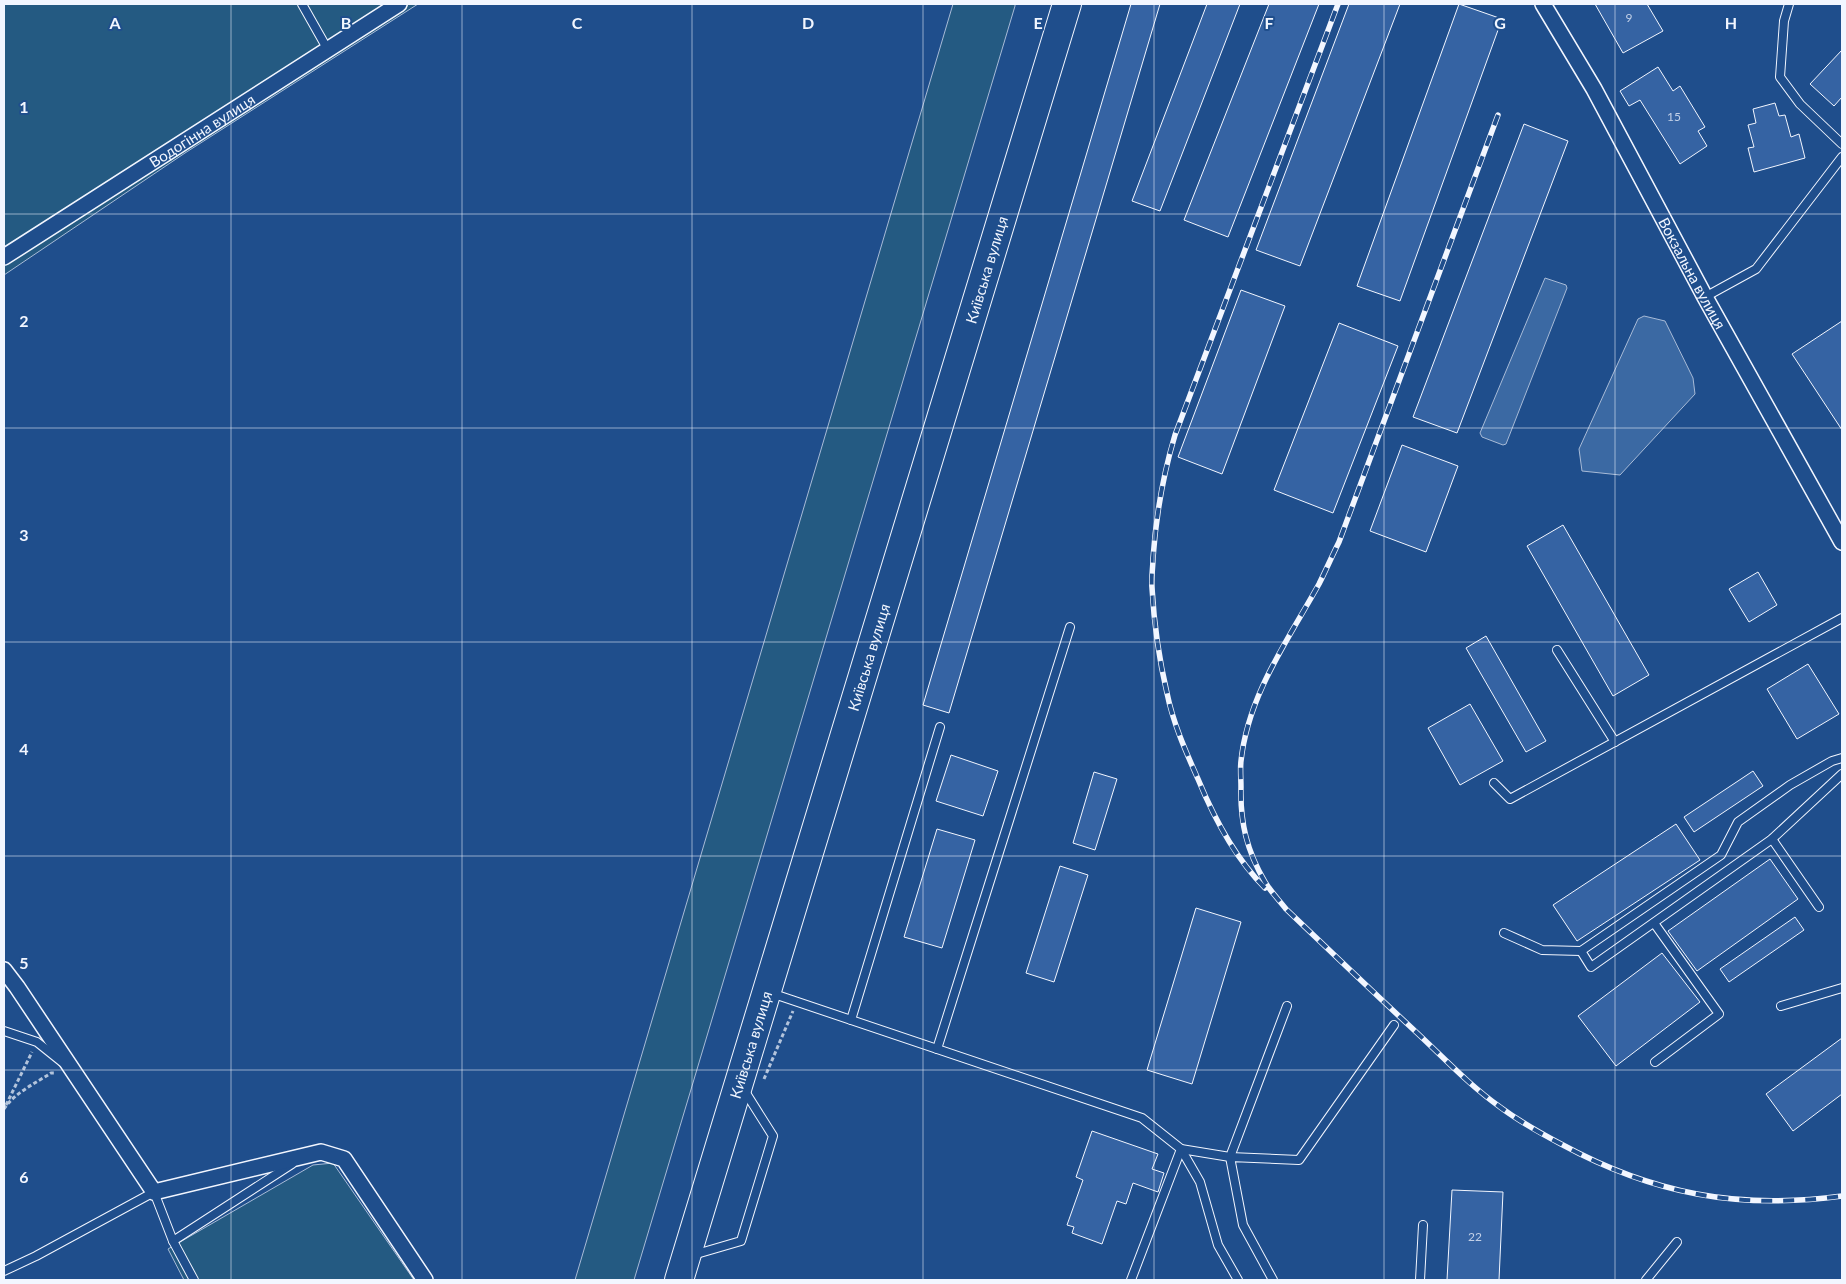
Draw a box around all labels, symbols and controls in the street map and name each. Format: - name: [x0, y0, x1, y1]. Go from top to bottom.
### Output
- house number: 9: [1626, 10, 1633, 25]
- text: A: [108, 13, 121, 32]
- text: B: [341, 13, 351, 32]
- text: C: [572, 13, 583, 32]
- text: D: [802, 13, 814, 32]
- text: E: [1033, 13, 1043, 32]
- text: F: [1264, 13, 1274, 32]
- text: G: [1494, 13, 1506, 32]
- text: H: [1725, 13, 1737, 32]
- street label: Водогінна вулиця: [146, 90, 258, 171]
- text: 1: [19, 97, 29, 116]
- house number: 15: [1667, 109, 1681, 124]
- street label: Київська вулиця: [961, 214, 1011, 326]
- street label: Вокзальна вулиця: [1655, 214, 1730, 332]
- text: 2: [19, 311, 29, 330]
- text: 3: [19, 525, 29, 544]
- street label: Київська вулиця: [844, 601, 893, 713]
- text: 4: [19, 739, 29, 758]
- text: 5: [19, 953, 29, 972]
- street label: Київська вулиця: [726, 989, 775, 1101]
- text: 6: [19, 1167, 29, 1186]
- house number: 22: [1468, 1229, 1482, 1244]

